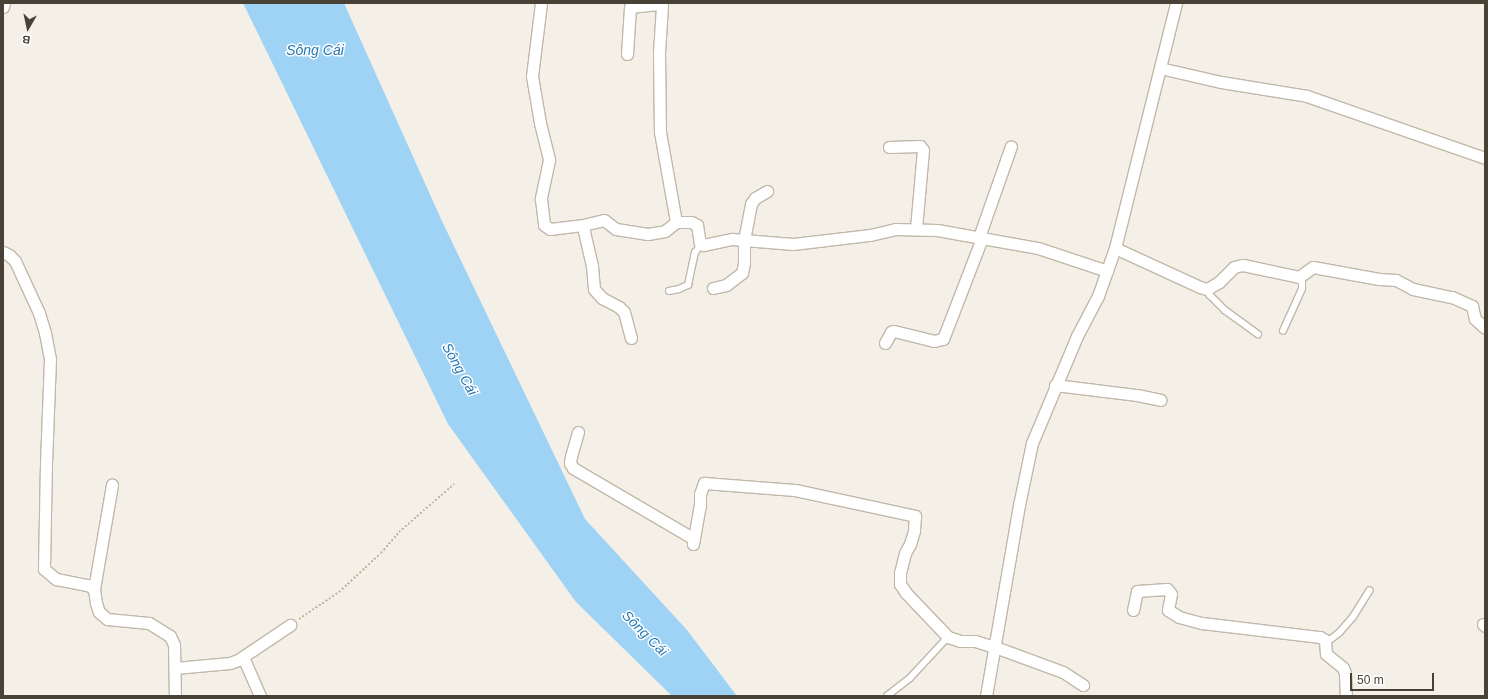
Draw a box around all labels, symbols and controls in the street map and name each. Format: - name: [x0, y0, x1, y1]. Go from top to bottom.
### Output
- north arrow: [8, 8, 48, 48]
- text: B: [21, 33, 31, 46]
- water label: Sông Cái: [286, 42, 344, 58]
- water label: Sông Cái: [439, 340, 481, 398]
- water label: Sông Cái: [619, 607, 671, 659]
- scale bar: [1352, 665, 1436, 691]
- text: 50 m: [1357, 673, 1384, 687]

